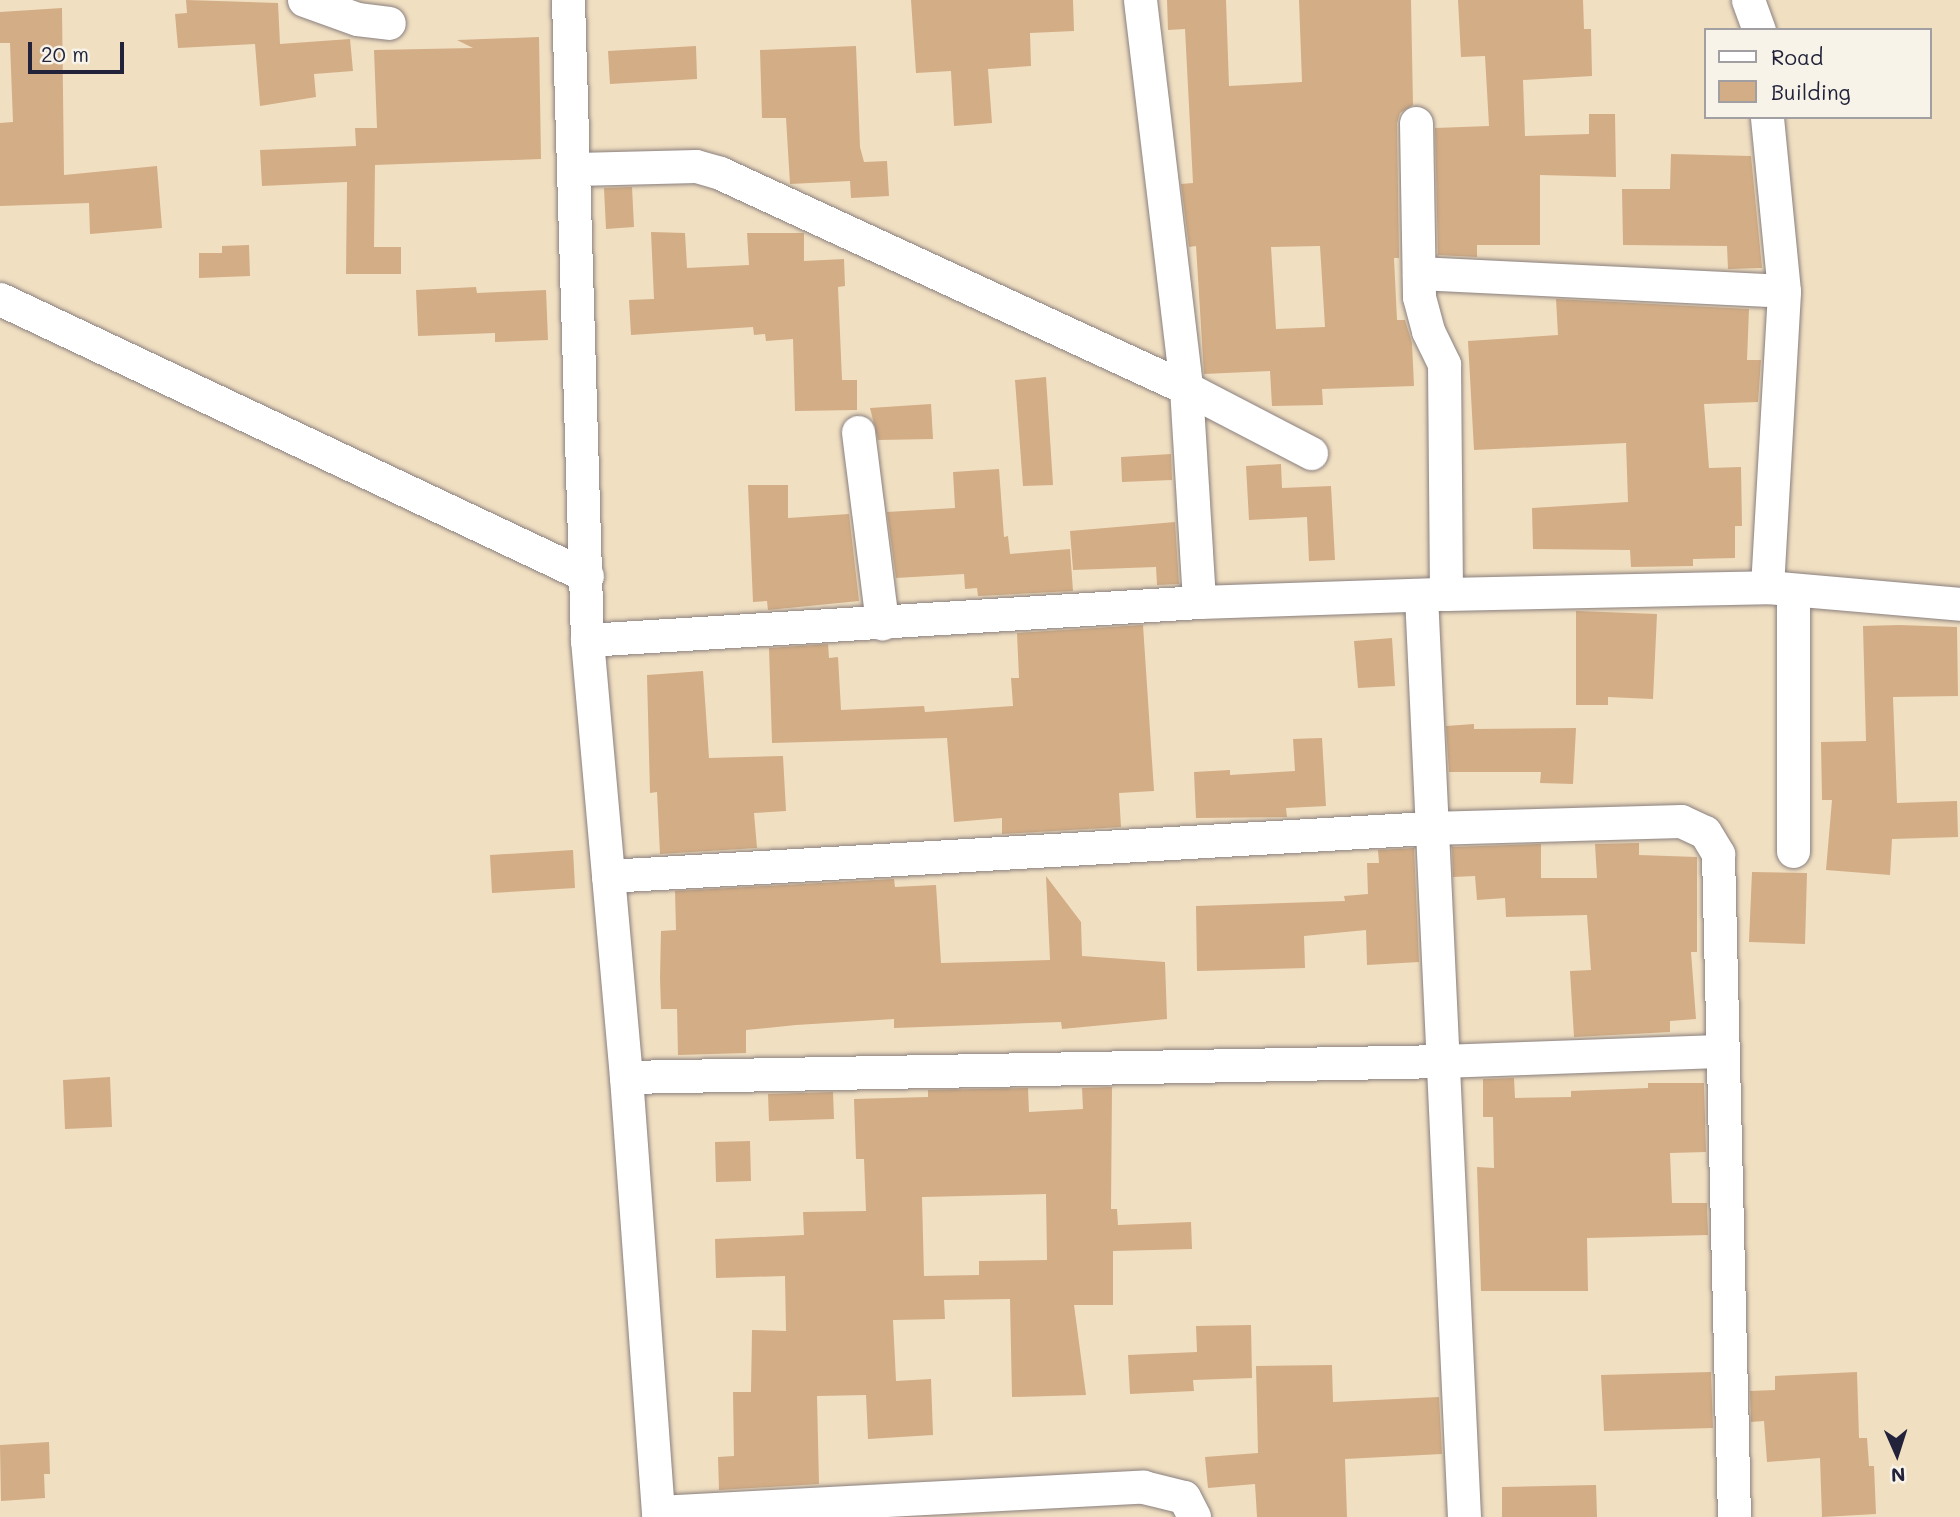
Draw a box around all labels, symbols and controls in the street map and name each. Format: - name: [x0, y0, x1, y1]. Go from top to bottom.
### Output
- scale bar: [32, 28, 128, 72]
- legend: [1704, 28, 1932, 119]
- text: 20 m: [41, 40, 89, 67]
- text: Road: [1771, 43, 1823, 70]
- text: Building: [1771, 78, 1851, 105]
- north arrow: [1862, 1419, 1932, 1489]
- text: N: [1890, 1463, 1906, 1488]

